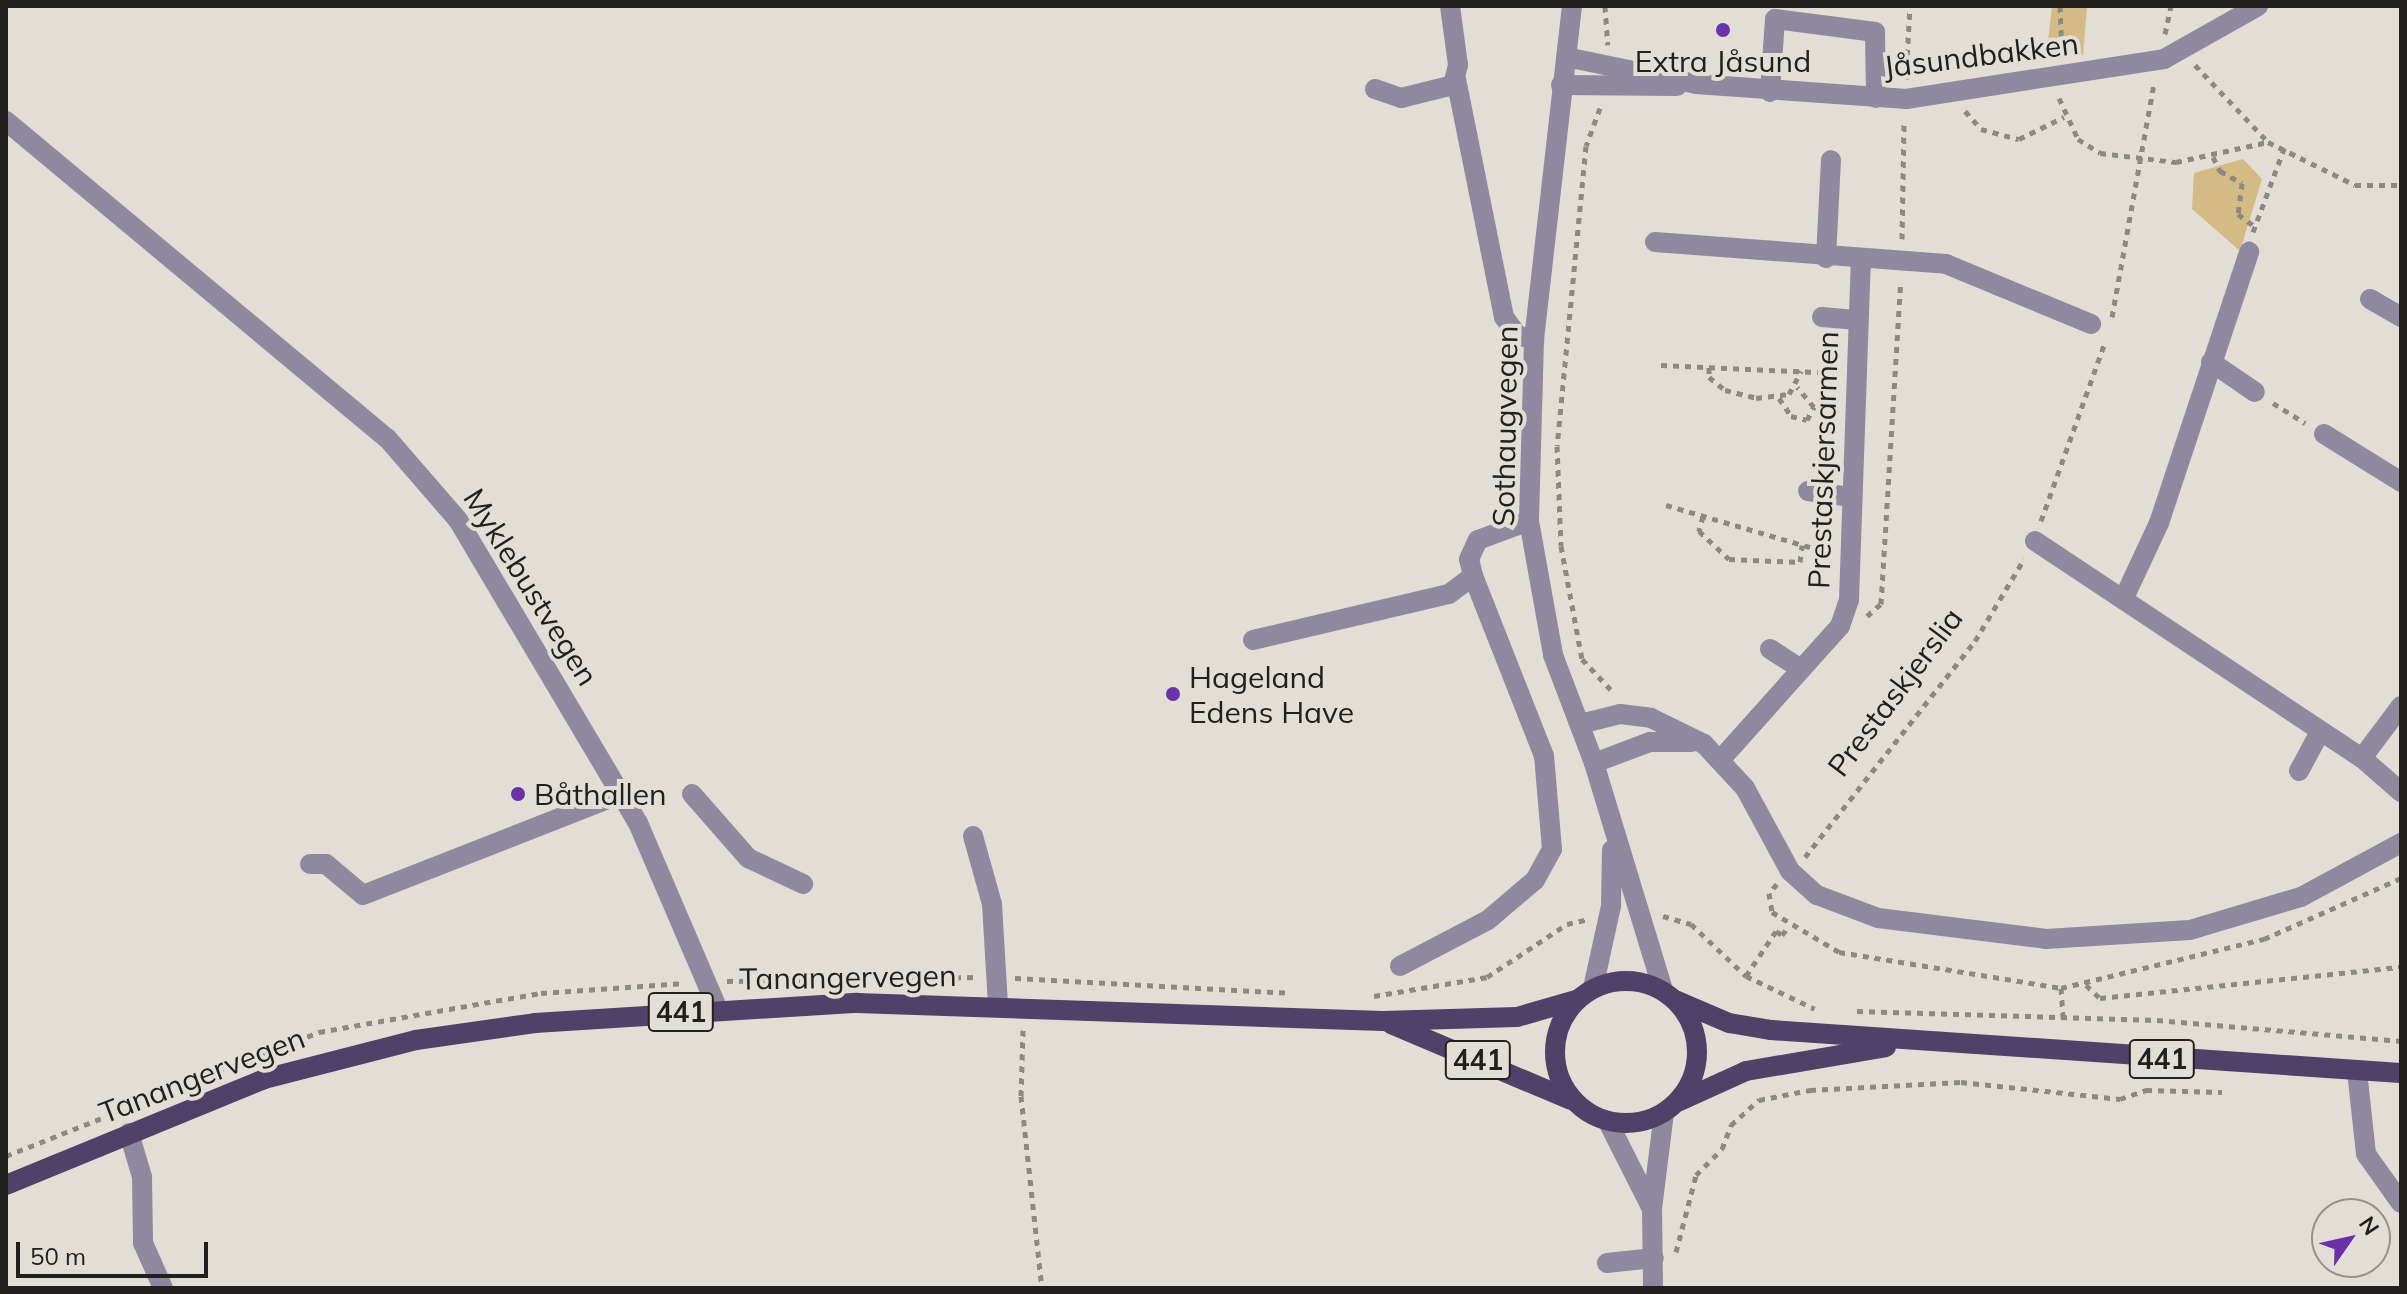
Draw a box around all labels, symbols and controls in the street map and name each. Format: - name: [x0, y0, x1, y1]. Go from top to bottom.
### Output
- marker: Extra Jåsund: [1714, 21, 1732, 39]
- street label: Jåsundbakken: [1882, 25, 2080, 85]
- place label: Extra Jåsund: [1635, 43, 1811, 79]
- street label: Sothaugvegen: [1485, 325, 1525, 527]
- street label: Prestaskjersarmen: [1801, 330, 1845, 590]
- street label: Myklebustvegen: [456, 482, 606, 692]
- street label: Prestaskjerslia: [1820, 601, 1970, 783]
- place label: Hageland Edens Have: [1189, 659, 1354, 730]
- marker: Hageland Edens Have: [1164, 685, 1182, 703]
- place label: Båthallen: [534, 776, 667, 812]
- marker: Båthallen: [509, 785, 527, 803]
- street label: Tanangervegen: [739, 957, 957, 997]
- road number: 441: [647, 988, 715, 1036]
- street label: Tanangervegen: [94, 1019, 310, 1131]
- road number: 441: [2128, 1035, 2196, 1083]
- road number: 441: [1444, 1036, 1512, 1084]
- north arrow: [2311, 1198, 2391, 1278]
- text: N: [2353, 1211, 2385, 1240]
- scale bar: [20, 1226, 212, 1276]
- text: 50 m: [30, 1241, 86, 1271]

